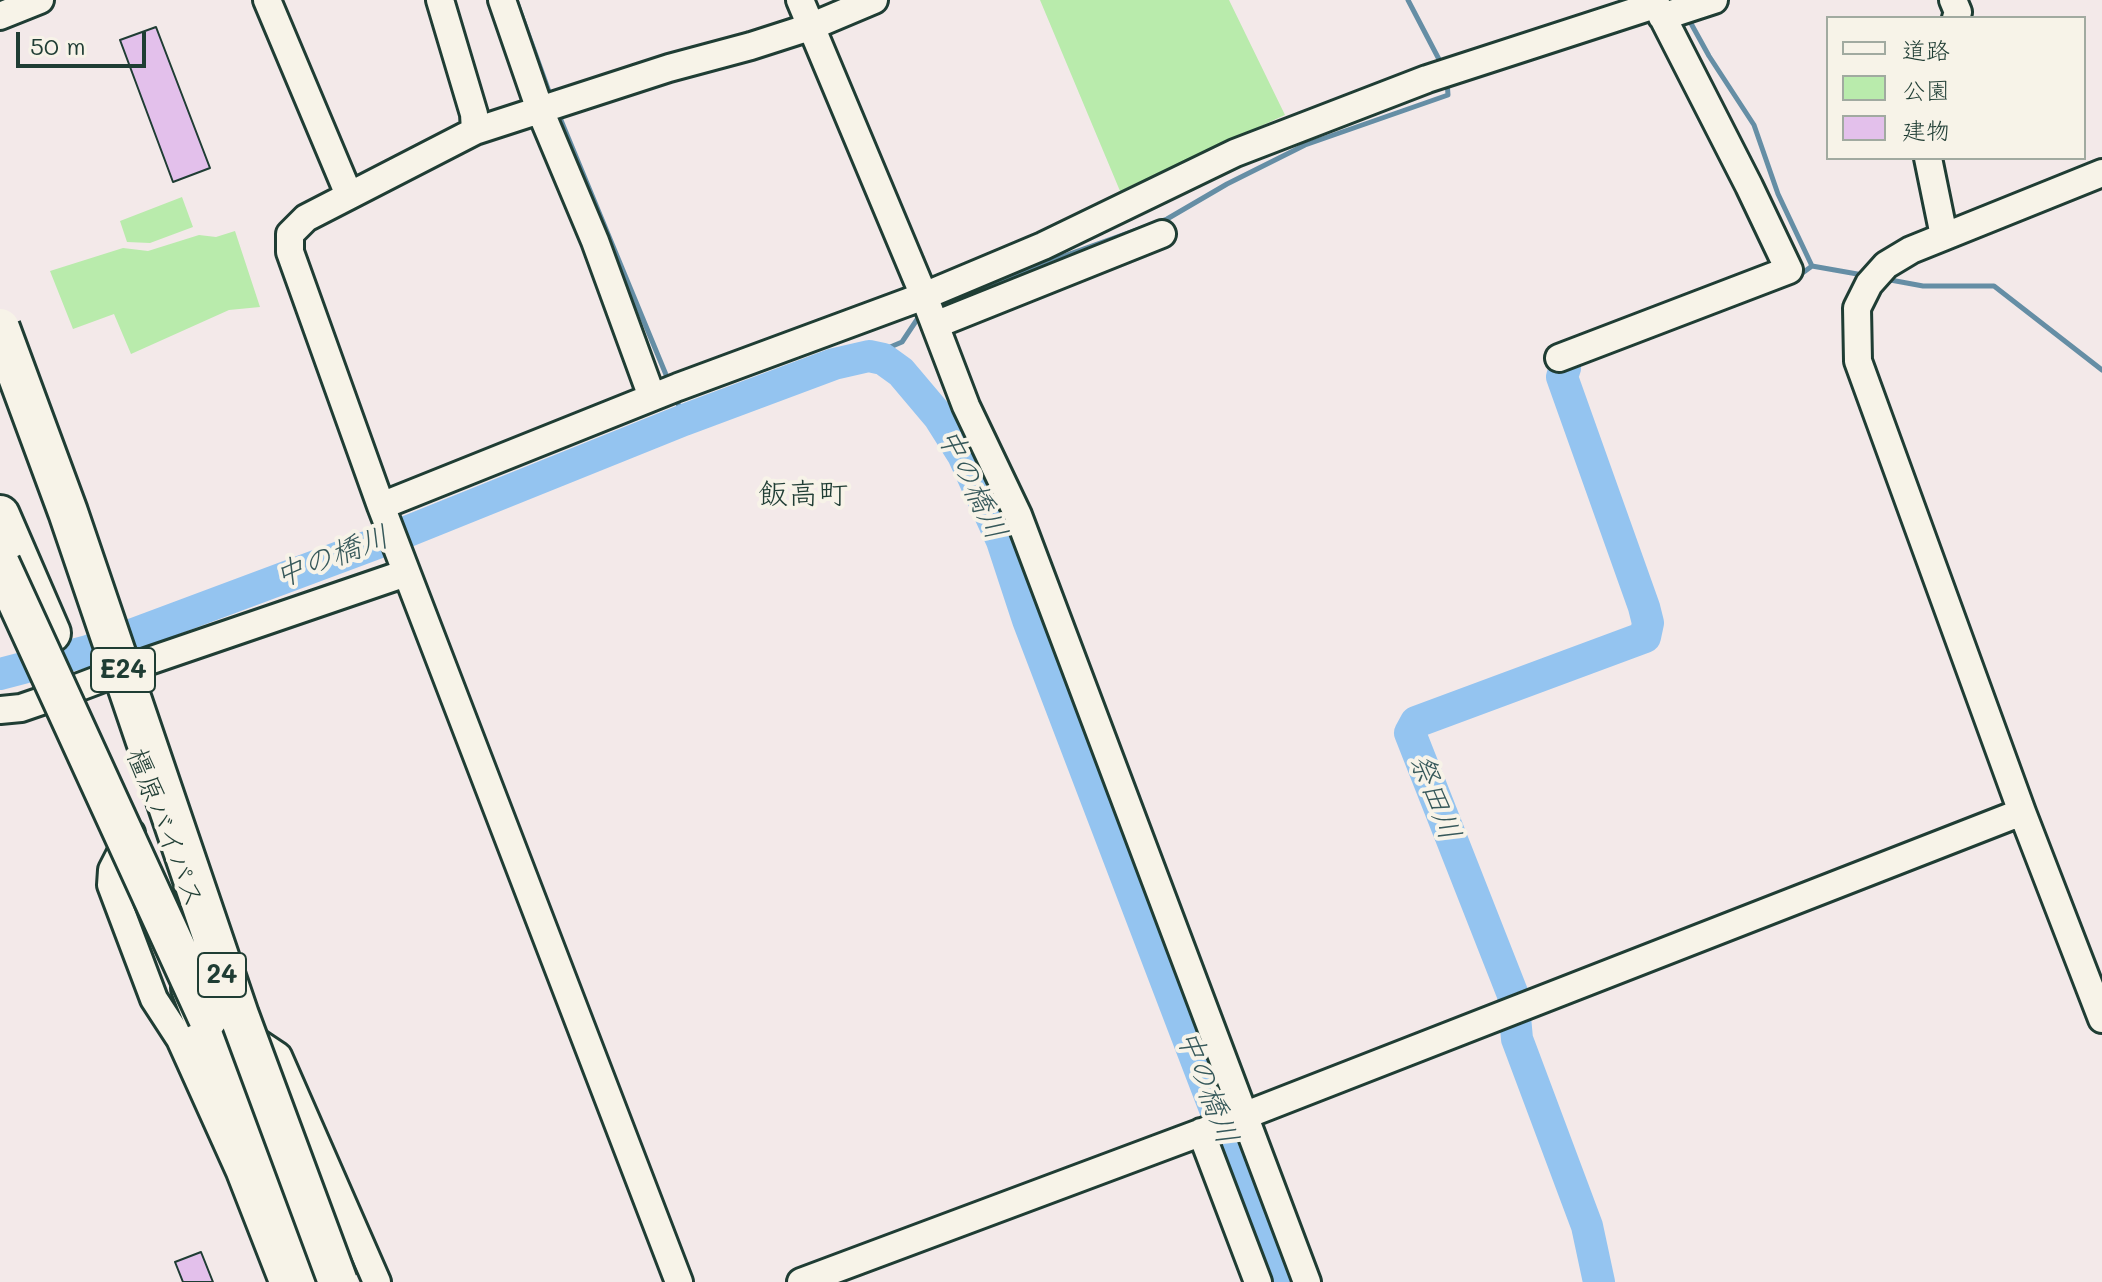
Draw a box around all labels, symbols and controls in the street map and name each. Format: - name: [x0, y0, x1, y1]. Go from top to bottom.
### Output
- scale bar: [20, 16, 150, 66]
- legend: [1826, 16, 2086, 160]
- text: 50 m: [30, 30, 86, 61]
- text: 道路: [1902, 34, 1950, 65]
- text: 公園: [1902, 74, 1950, 105]
- text: 建物: [1902, 114, 1950, 145]
- water label: 中の橋川: [930, 422, 1014, 546]
- district label: 飯高町: [758, 477, 848, 513]
- water label: 中の橋川: [270, 519, 394, 595]
- road number: E24: [91, 648, 155, 692]
- street label: 橿原バイパス: [119, 744, 211, 912]
- water label: 祭田川: [1402, 749, 1468, 845]
- road number: 24: [198, 953, 246, 997]
- water label: 中の橋川: [1169, 1025, 1245, 1149]

